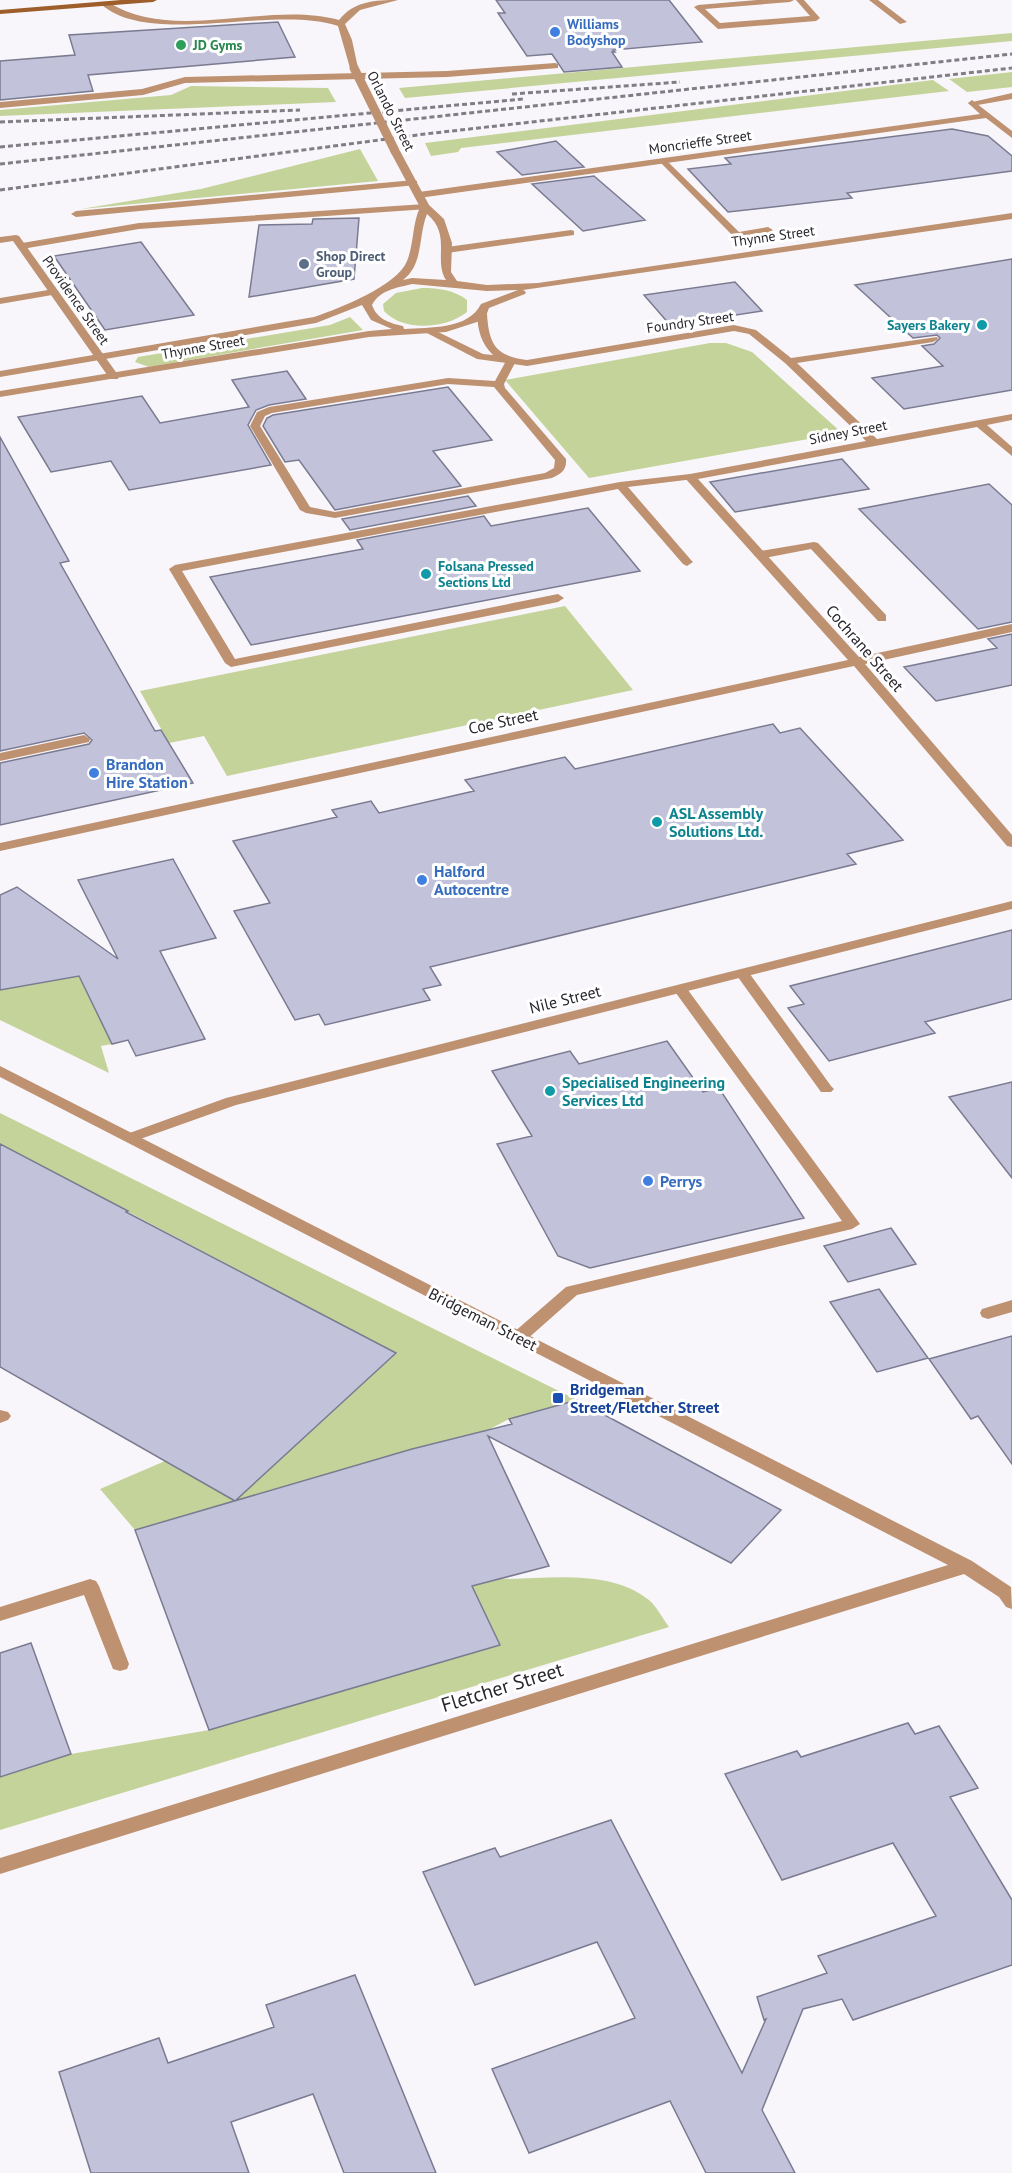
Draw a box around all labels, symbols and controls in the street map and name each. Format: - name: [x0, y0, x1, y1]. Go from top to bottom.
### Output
- place label: Williams Bodyshop: [567, 15, 626, 49]
- marker: Williams Bodyshop: [548, 25, 562, 39]
- place label: JD Gyms: [192, 36, 242, 54]
- marker: JD Gyms: [174, 38, 188, 52]
- street label: Orlando Street: [363, 68, 419, 154]
- street label: Moncrieffe Street: [647, 126, 753, 158]
- street label: Thynne Street: [730, 221, 816, 251]
- place label: Shop Direct Group: [316, 247, 386, 281]
- street label: Providence Street: [39, 252, 114, 348]
- marker: Shop Direct Group: [297, 257, 311, 271]
- street label: Foundry Street: [645, 307, 735, 337]
- place label: Sayers Bakery: [887, 316, 970, 334]
- marker: Sayers Bakery: [975, 318, 989, 332]
- street label: Thynne Street: [160, 331, 246, 363]
- street label: Sidney Street: [808, 416, 889, 448]
- place label: Folsana Pressed Sections Ltd: [438, 557, 534, 591]
- marker: Folsana Pressed Sections Ltd: [419, 567, 433, 581]
- street label: Cochrane Street: [822, 600, 909, 696]
- street label: Coe Street: [466, 704, 540, 738]
- place label: Brandon Hire Station: [106, 754, 188, 792]
- marker: Brandon Hire Station: [87, 766, 101, 780]
- place label: ASL Assembly Solutions Ltd.: [669, 803, 763, 841]
- marker: ASL Assembly Solutions Ltd.: [650, 815, 664, 829]
- place label: Halford Autocentre: [434, 861, 509, 899]
- marker: Halford Autocentre: [415, 873, 429, 887]
- street label: Nile Street: [527, 980, 603, 1018]
- place label: Specialised Engineering Services Ltd: [562, 1072, 725, 1110]
- marker: Specialised Engineering Services Ltd: [543, 1084, 557, 1098]
- place label: Perrys: [660, 1171, 703, 1191]
- marker: Perrys: [641, 1174, 655, 1188]
- street label: Bridgeman Street: [425, 1283, 541, 1355]
- place label: Bridgeman Street/Fletcher Street: [570, 1379, 720, 1417]
- marker: Bridgeman Street/Fletcher Street: [551, 1391, 565, 1405]
- street label: Fletcher Street: [438, 1656, 566, 1718]

